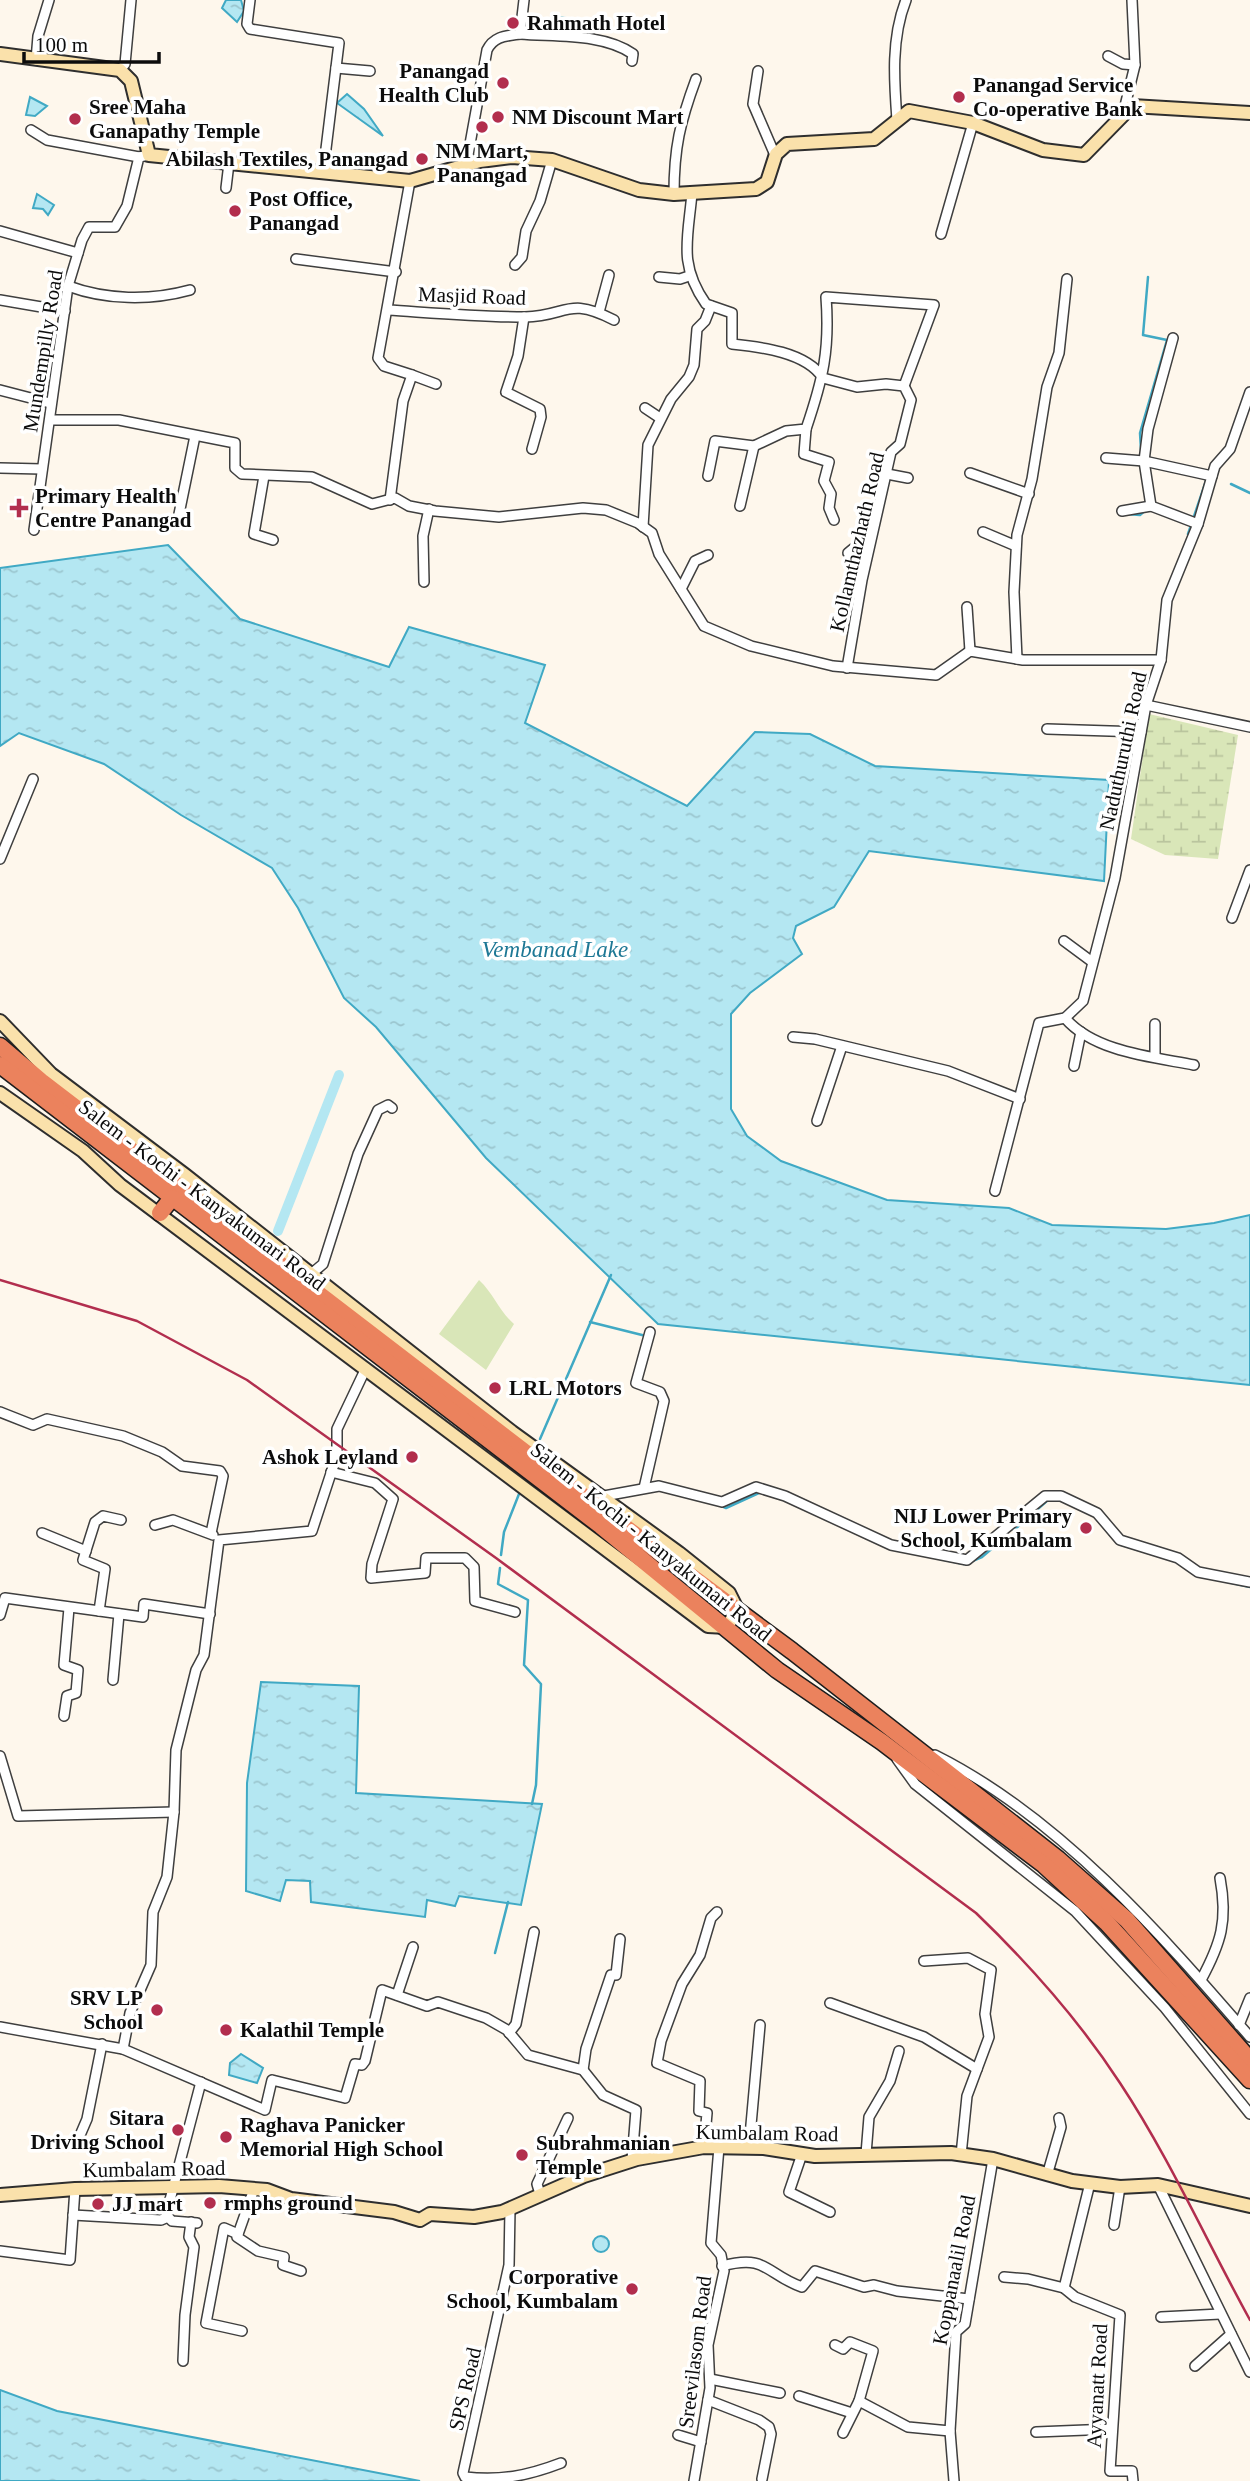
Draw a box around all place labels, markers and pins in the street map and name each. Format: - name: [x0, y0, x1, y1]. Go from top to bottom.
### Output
- place label: Rahmath Hotel: [527, 11, 665, 35]
- marker: Rahmath Hotel: [505, 15, 521, 31]
- place label: Panangad Health Club: [379, 59, 489, 107]
- place label: Panangad Service Co-operative Bank: [973, 73, 1143, 121]
- marker: Panangad Health Club: [495, 75, 511, 91]
- marker: Panangad Service Co-operative Bank: [951, 89, 967, 105]
- place label: Sree Maha Ganapathy Temple: [89, 95, 260, 143]
- place label: NM Discount Mart: [512, 105, 683, 129]
- marker: NM Discount Mart: [490, 109, 506, 125]
- marker: Sree Maha Ganapathy Temple: [67, 111, 83, 127]
- marker: NM Mart, Panangad: [474, 119, 490, 135]
- place label: NM Mart, Panangad: [436, 139, 528, 187]
- place label: Abilash Textiles, Panangad: [166, 147, 408, 171]
- marker: Abilash Textiles, Panangad: [414, 151, 430, 167]
- place label: Post Office, Panangad: [249, 187, 353, 235]
- marker: Post Office, Panangad: [227, 203, 243, 219]
- place label: Primary Health Centre Panangad: [35, 484, 192, 532]
- marker: Primary Health Centre Panangad: [9, 498, 29, 518]
- place label: LRL Motors: [509, 1376, 622, 1400]
- marker: LRL Motors: [487, 1380, 503, 1396]
- place label: Ashok Leyland: [262, 1445, 398, 1469]
- marker: Ashok Leyland: [404, 1449, 420, 1465]
- place label: NIJ Lower Primary School, Kumbalam: [894, 1504, 1073, 1552]
- marker: NIJ Lower Primary School, Kumbalam: [1078, 1520, 1094, 1536]
- place label: SRV LP School: [70, 1986, 143, 2034]
- marker: SRV LP School: [149, 2002, 165, 2018]
- place label: Kalathil Temple: [240, 2018, 384, 2042]
- marker: Kalathil Temple: [218, 2022, 234, 2038]
- place label: Sitara Driving School: [30, 2106, 164, 2154]
- place label: Raghava Panicker Memorial High School: [240, 2113, 443, 2161]
- marker: Sitara Driving School: [170, 2122, 186, 2138]
- marker: Raghava Panicker Memorial High School: [218, 2129, 234, 2145]
- place label: Subrahmanian Temple: [536, 2131, 671, 2179]
- marker: Subrahmanian Temple: [514, 2147, 530, 2163]
- place label: rmphs ground: [224, 2191, 353, 2215]
- place label: JJ mart: [112, 2192, 183, 2216]
- marker: rmphs ground: [202, 2195, 218, 2211]
- marker: JJ mart: [90, 2196, 106, 2212]
- place label: Corporative School, Kumbalam: [446, 2265, 619, 2313]
- marker: Corporative School, Kumbalam: [624, 2281, 640, 2297]

